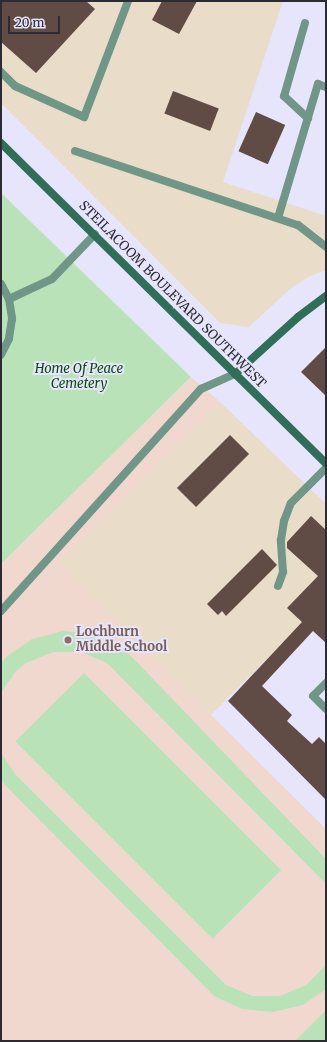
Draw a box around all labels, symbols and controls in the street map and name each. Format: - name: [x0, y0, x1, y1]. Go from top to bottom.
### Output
- scale bar: [10, 8, 62, 34]
- text: 20 m: [15, 15, 44, 30]
- street label: STEILACOOM BOULEVARD SOUTHWEST: [75, 198, 269, 392]
- park label: Home Of Peace Cemetery: [35, 362, 123, 393]
- place label: Lochburn Middle School: [76, 625, 167, 656]
- marker: Lochburn Middle School: [63, 635, 73, 645]

